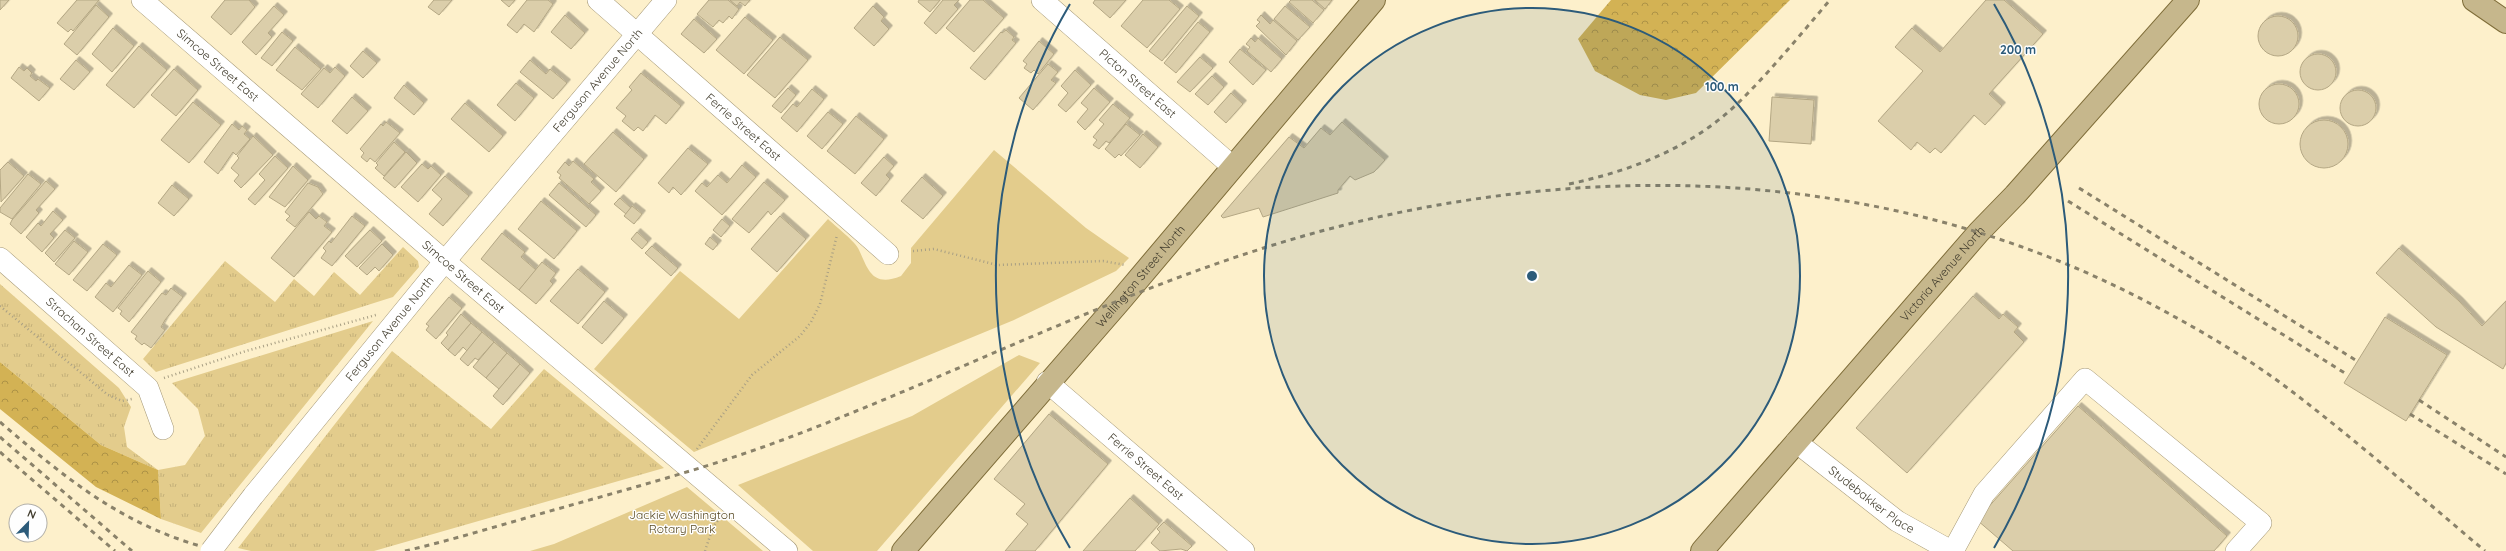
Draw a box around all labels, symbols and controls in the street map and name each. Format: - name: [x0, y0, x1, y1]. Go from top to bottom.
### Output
- street label: Simcoe Street East: [174, 25, 262, 104]
- street label: Ferguson Avenue North: [549, 25, 646, 135]
- text: 200 m: [2000, 42, 2036, 57]
- street label: Picton Street East: [1096, 46, 1180, 121]
- text: 100 m: [1705, 79, 1739, 94]
- street label: Ferrie Street East: [703, 90, 784, 164]
- street label: Wellington Street North: [1092, 222, 1188, 330]
- street label: Victoria Avenue North: [1897, 223, 1988, 324]
- street label: Simcoe Street East: [419, 237, 508, 316]
- centre of rings: [1525, 269, 1539, 283]
- street label: Ferguson Avenue North: [342, 273, 437, 384]
- street label: Strachan Street East: [43, 294, 138, 380]
- street label: Ferrie Street East: [1105, 430, 1187, 503]
- street label: Studebakker Place: [1826, 462, 1917, 536]
- north arrow: [8, 503, 48, 543]
- text: N: [25, 506, 38, 522]
- park label: Jackie Washington Rotary Park: [629, 507, 735, 536]

